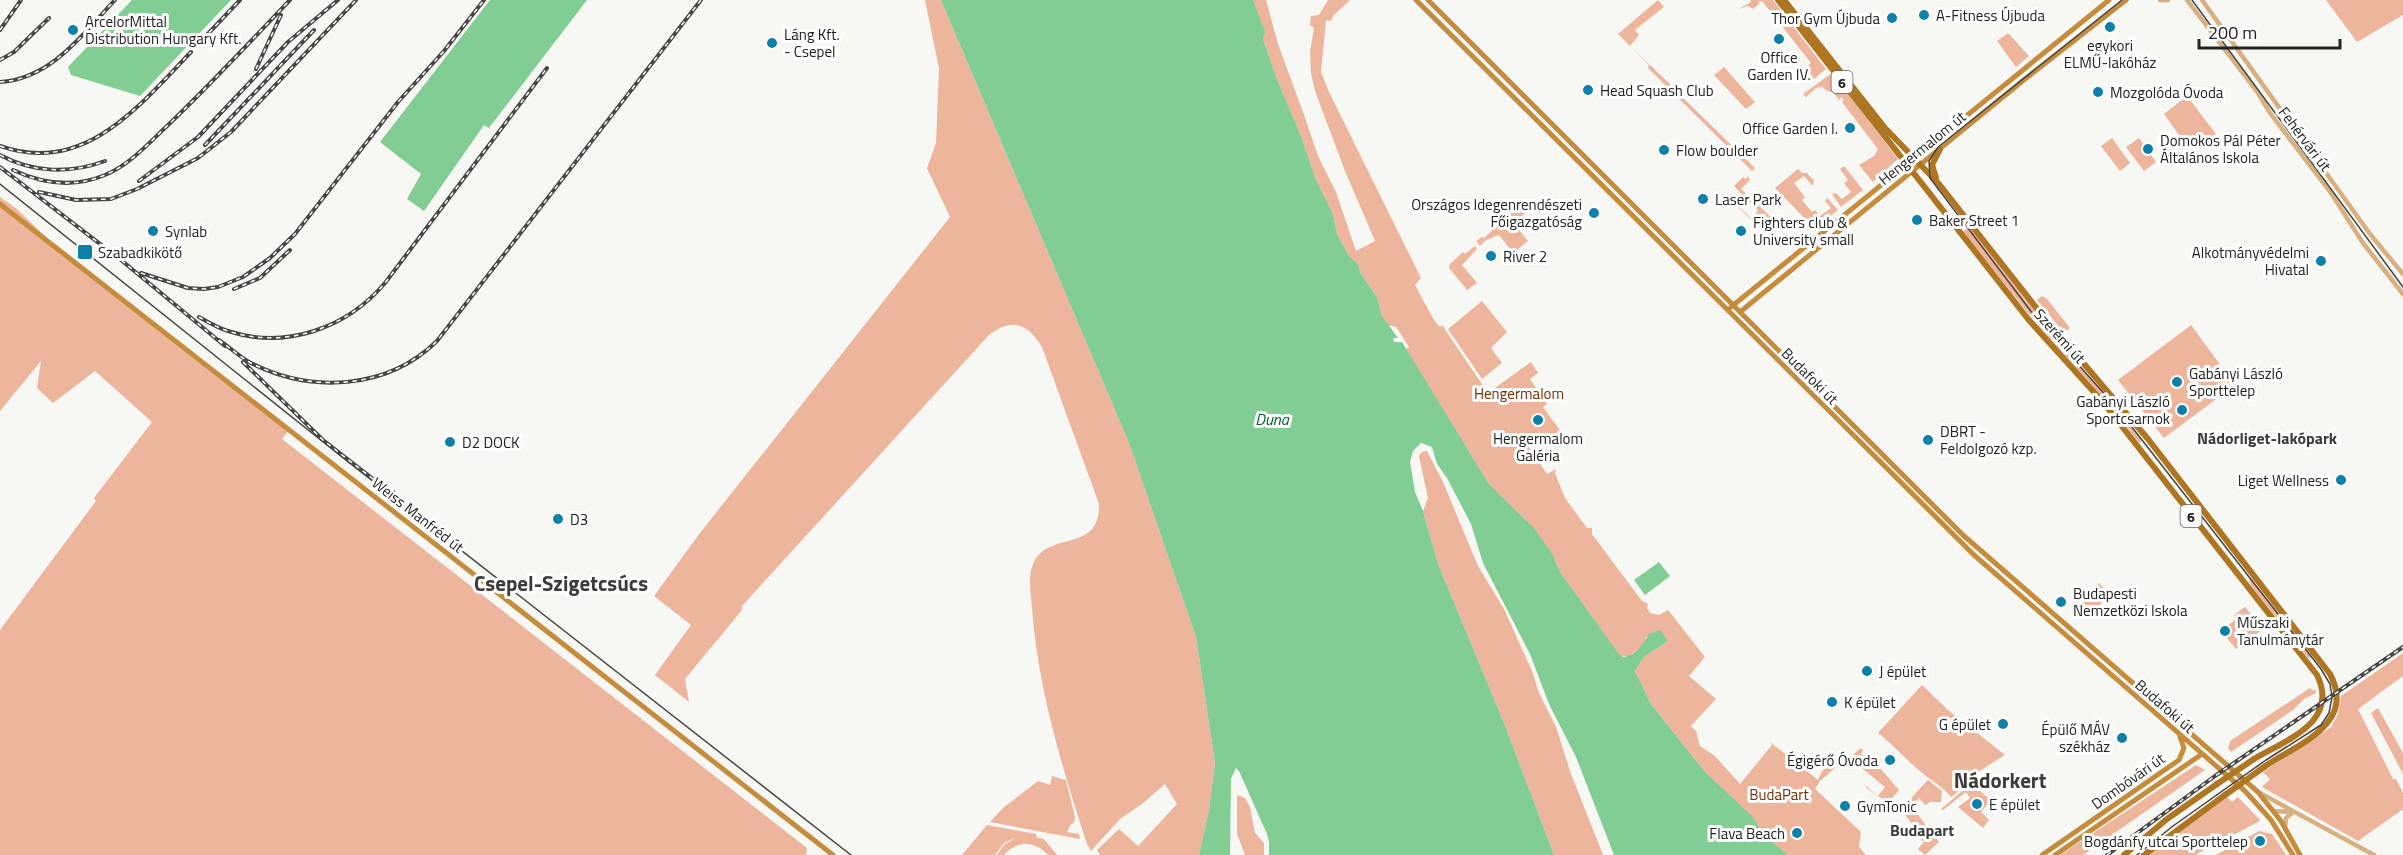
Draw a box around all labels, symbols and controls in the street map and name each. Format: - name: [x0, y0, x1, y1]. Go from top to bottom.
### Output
- place label: A-Fitness Újbuda: [1936, 4, 2045, 27]
- place label: Thor Gym Újbuda: [1771, 7, 1880, 30]
- marker: A-Fitness Újbuda: [1917, 8, 1931, 22]
- place label: ArcelorMittal Distribution Hungary Kft.: [85, 10, 241, 50]
- marker: Thor Gym Újbuda: [1885, 11, 1899, 25]
- scale bar: [2199, 12, 2340, 50]
- text: 200 m: [2208, 19, 2257, 46]
- marker: egykori ELMŰ-lakóház: [2103, 20, 2117, 34]
- marker: ArcelorMittal Distribution Hungary Kft.: [66, 23, 80, 37]
- place label: Láng Kft. - Csepel: [784, 23, 840, 63]
- marker: Office Garden IV.: [1772, 32, 1786, 46]
- place label: egykori ELMŰ-lakóház: [2064, 34, 2156, 74]
- marker: Láng Kft. - Csepel: [765, 36, 779, 50]
- place label: Office Garden IV.: [1747, 46, 1811, 86]
- road number: 6: [1832, 71, 1852, 93]
- place label: Head Squash Club: [1600, 79, 1714, 102]
- place label: Mozgolóda Óvoda: [2110, 81, 2224, 104]
- marker: Head Squash Club: [1581, 83, 1595, 97]
- marker: Mozgolóda Óvoda: [2091, 85, 2105, 99]
- street label: Fehérvári út: [2273, 102, 2337, 177]
- street label: Hengermalom út: [1873, 105, 1971, 191]
- place label: Office Garden I.: [1742, 117, 1838, 140]
- marker: Office Garden I.: [1843, 121, 1857, 135]
- place label: Domokos Pál Péter Általános Iskola: [2160, 129, 2281, 169]
- place label: Flow boulder: [1676, 139, 1758, 162]
- marker: Domokos Pál Péter Általános Iskola: [2141, 142, 2155, 156]
- marker: Flow boulder: [1657, 143, 1671, 157]
- place label: Laser Park: [1715, 188, 1781, 211]
- marker: Laser Park: [1696, 192, 1710, 206]
- place label: Országos Idegenrendészeti Főigazgatóság: [1411, 193, 1582, 233]
- marker: Országos Idegenrendészeti Főigazgatóság: [1587, 206, 1601, 220]
- place label: Baker Street 1: [1929, 209, 2019, 232]
- place label: Fighters club & University small: [1753, 211, 1854, 251]
- marker: Baker Street 1: [1910, 213, 1924, 227]
- place label: Synlab: [165, 220, 207, 243]
- marker: Synlab: [146, 224, 160, 238]
- marker: Fighters club & University small: [1734, 224, 1748, 238]
- place label: Szabadkikötő: [98, 241, 182, 264]
- place label: Alkotmányvédelmi Hivatal: [2192, 241, 2309, 281]
- marker: Szabadkikötő: [76, 243, 94, 261]
- place label: River 2: [1503, 245, 1547, 268]
- marker: River 2: [1484, 249, 1498, 263]
- marker: Alkotmányvédelmi Hivatal: [2314, 254, 2328, 268]
- street label: Szerémi út: [2029, 303, 2092, 369]
- street label: Budafoki út: [1776, 342, 1844, 410]
- place label: Gabányi László Sporttelep: [2189, 362, 2283, 402]
- marker: Gabányi László Sporttelep: [2170, 375, 2184, 389]
- park label: Hengermalom: [1474, 382, 1564, 405]
- place label: Gabányi László Sportcsarnok: [2076, 390, 2170, 430]
- marker: Gabányi László Sportcsarnok: [2175, 403, 2189, 417]
- water label: Duna: [1255, 407, 1290, 431]
- marker: Hengermalom Galéria: [1531, 413, 1545, 427]
- place label: DBRT - Feldolgozó kzp.: [1940, 420, 2037, 460]
- district label: Nádorliget-lakópark: [2197, 426, 2338, 450]
- place label: Hengermalom Galéria: [1493, 427, 1583, 467]
- place label: D2 DOCK: [462, 431, 520, 454]
- marker: DBRT - Feldolgozó kzp.: [1921, 433, 1935, 447]
- marker: D2 DOCK: [443, 435, 457, 449]
- place label: Liget Wellness: [2238, 469, 2329, 492]
- street label: Weiss Manfréd út: [367, 472, 470, 559]
- marker: Liget Wellness: [2334, 473, 2348, 487]
- road number: 6: [2180, 505, 2202, 527]
- place label: D3: [570, 508, 588, 531]
- marker: D3: [551, 512, 565, 526]
- district label: Csepel-Szigetcsúcs: [474, 567, 648, 599]
- place label: Budapesti Nemzetközi Iskola: [2073, 582, 2188, 622]
- marker: Budapesti Nemzetközi Iskola: [2054, 595, 2068, 609]
- place label: Műszaki Tanulmánytár: [2237, 611, 2324, 651]
- marker: Műszaki Tanulmánytár: [2218, 624, 2232, 638]
- place label: J épület: [1879, 660, 1927, 683]
- marker: J épület: [1860, 664, 1874, 678]
- street label: Budafoki út: [2130, 674, 2200, 739]
- place label: K épület: [1844, 691, 1896, 714]
- marker: K épület: [1825, 695, 1839, 709]
- place label: G épület: [1939, 713, 1992, 736]
- marker: G épület: [1996, 717, 2010, 731]
- place label: Épülő MÁV székház: [2041, 718, 2110, 758]
- marker: Épülő MÁV székház: [2115, 731, 2129, 745]
- street label: Dombóvári út: [2086, 747, 2170, 815]
- place label: Égigérő Óvoda: [1787, 749, 1878, 772]
- marker: Égigérő Óvoda: [1883, 753, 1897, 767]
- district label: Nádorkert: [1954, 764, 2047, 796]
- park label: BudaPart: [1749, 783, 1809, 806]
- place label: E épület: [1989, 793, 2041, 816]
- place label: GymTonic: [1857, 795, 1917, 818]
- marker: E épület: [1970, 797, 1984, 811]
- marker: GymTonic: [1838, 799, 1852, 813]
- district label: Budapart: [1890, 818, 1954, 842]
- place label: Flava Beach: [1709, 822, 1785, 845]
- marker: Flava Beach: [1790, 826, 1804, 840]
- place label: Bogdánfy utcai Sporttelep: [2084, 830, 2248, 853]
- marker: Bogdánfy utcai Sporttelep: [2253, 834, 2267, 848]

